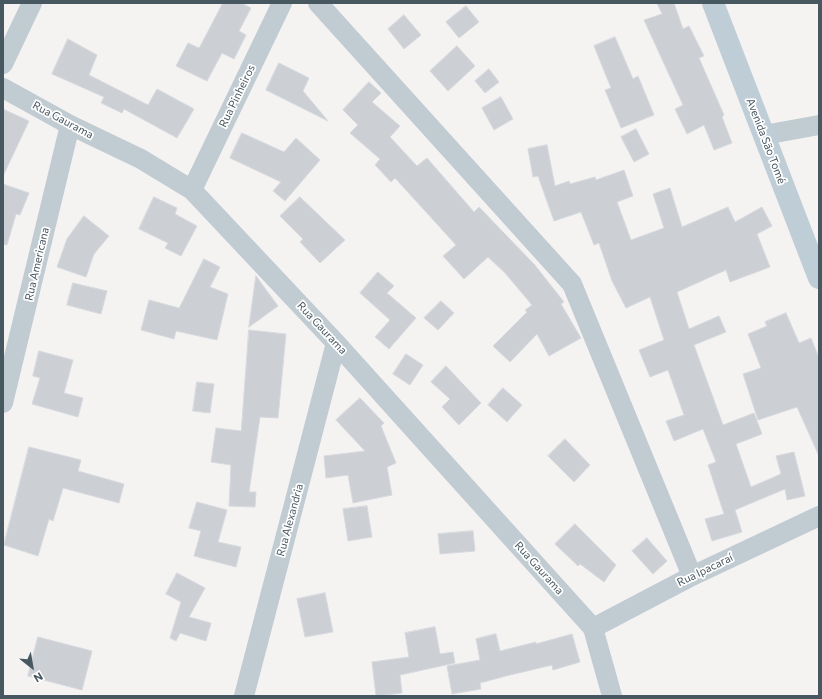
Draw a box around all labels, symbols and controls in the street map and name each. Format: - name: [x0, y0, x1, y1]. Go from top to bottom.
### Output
- street label: Rua Pinheiros: [216, 63, 258, 129]
- street label: Avenida São Tomé: [744, 96, 788, 186]
- street label: Rua Gaurama: [30, 99, 96, 141]
- street label: Rua Americana: [22, 226, 52, 302]
- street label: Rua Gaurama: [294, 299, 350, 357]
- street label: Rua Alexandria: [274, 482, 306, 558]
- street label: Rua Gaurama: [512, 539, 566, 597]
- street label: Rua Ipacaraí: [675, 551, 735, 589]
- north arrow: [12, 647, 52, 687]
- text: N: [32, 670, 45, 685]

